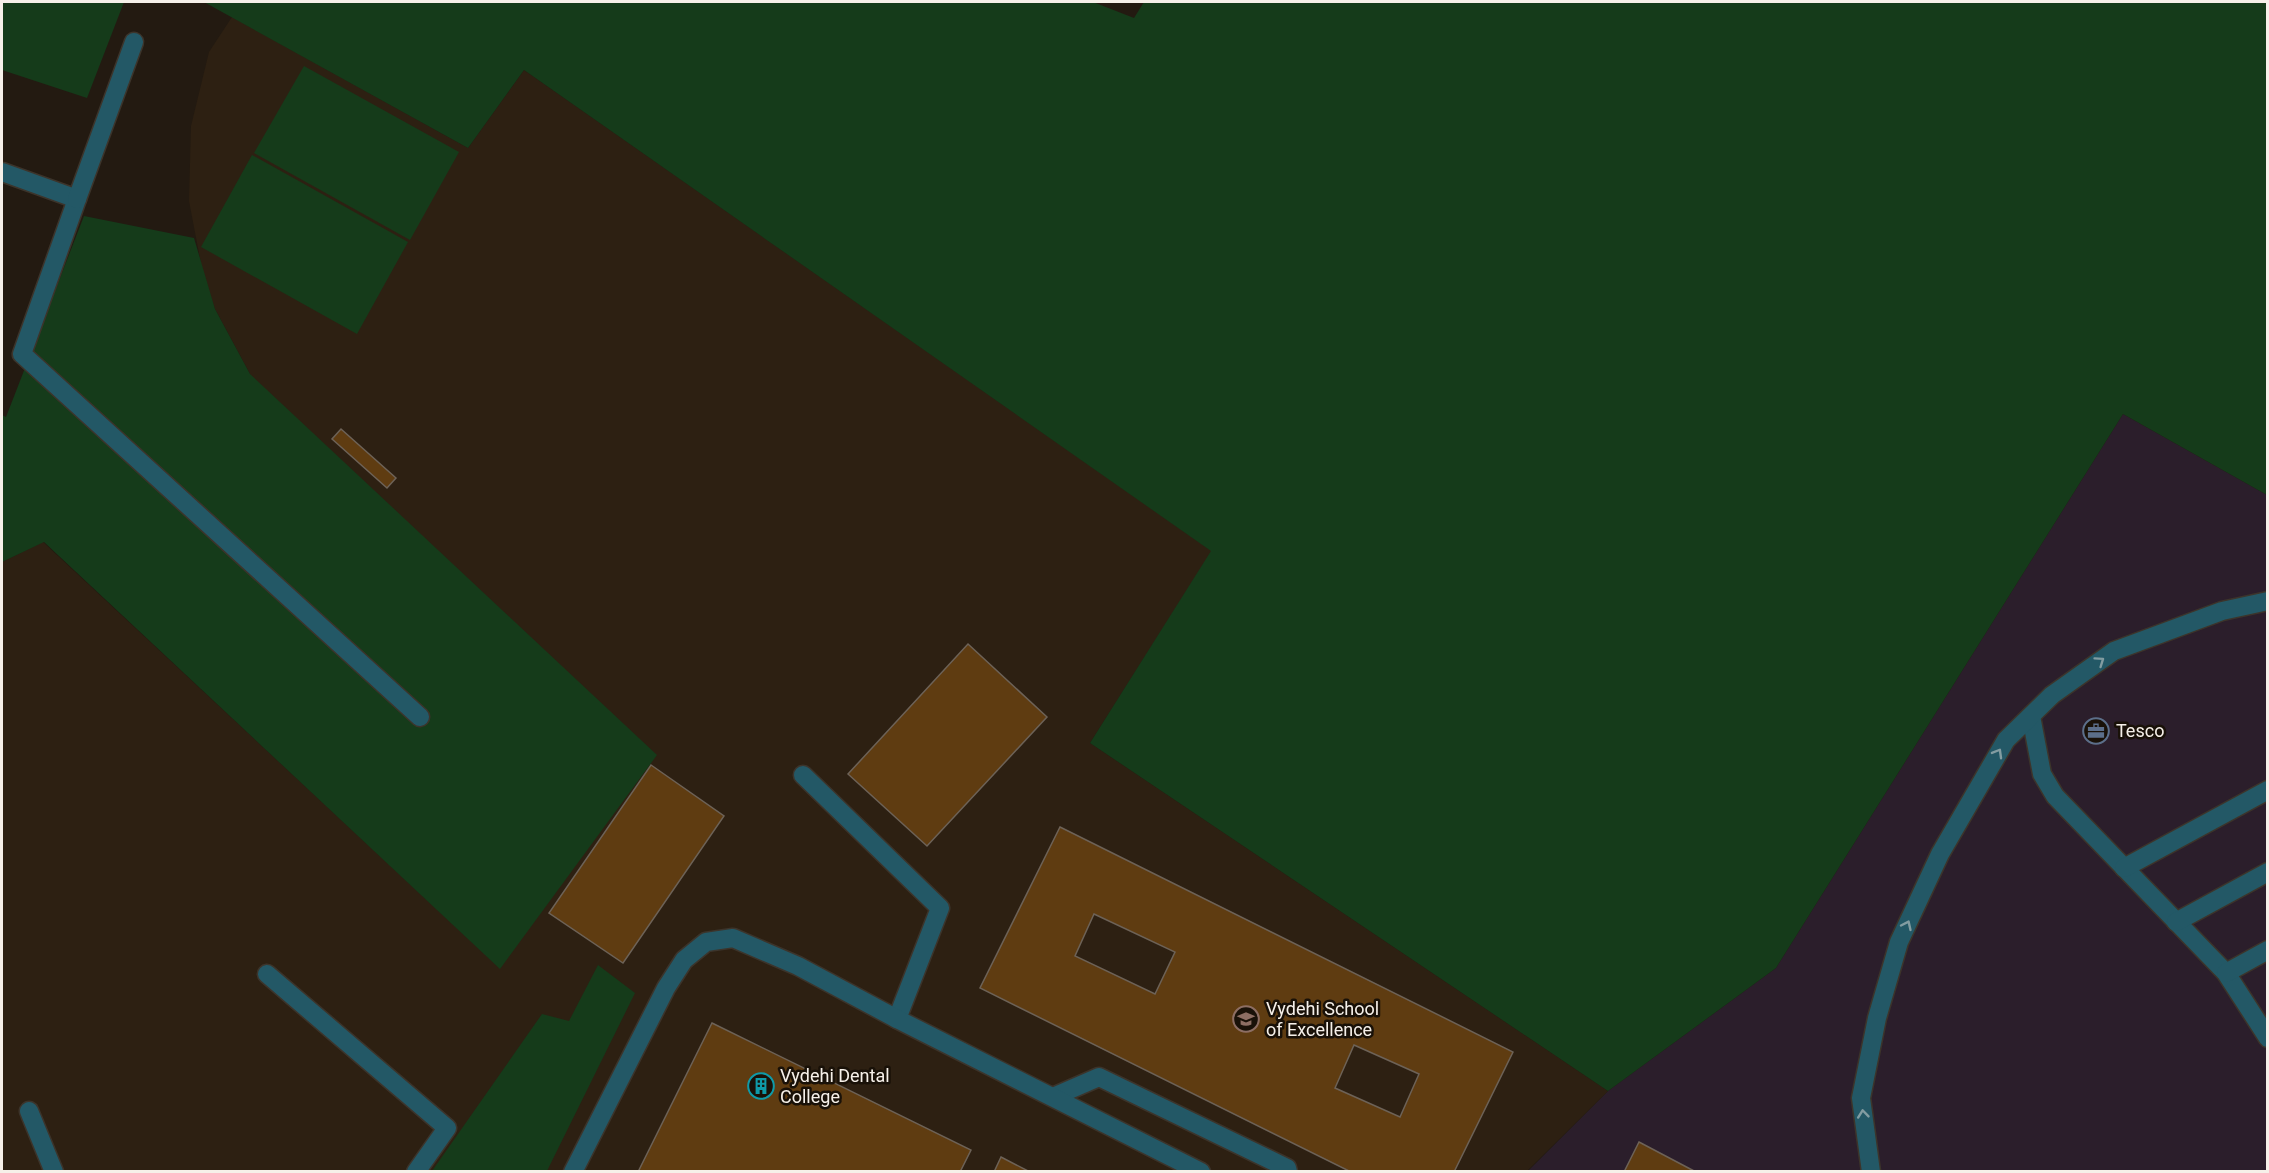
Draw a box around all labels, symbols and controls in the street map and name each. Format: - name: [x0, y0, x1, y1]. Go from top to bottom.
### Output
- one-way arrow: [2094, 657, 2105, 668]
- office icon: Tesco: [2081, 716, 2111, 746]
- place label: Tesco: [2116, 720, 2164, 741]
- one-way arrow: [1991, 749, 2003, 759]
- one-way arrow: [1900, 921, 1912, 932]
- place label: Vydehi School of Excellence: [1266, 998, 1379, 1040]
- school or university icon: Vydehi School of Excellence: [1231, 1004, 1261, 1034]
- place label: Vydehi Dental College: [780, 1065, 890, 1107]
- building icon: Vydehi Dental College: [746, 1071, 776, 1101]
- one-way arrow: [1857, 1109, 1870, 1118]

